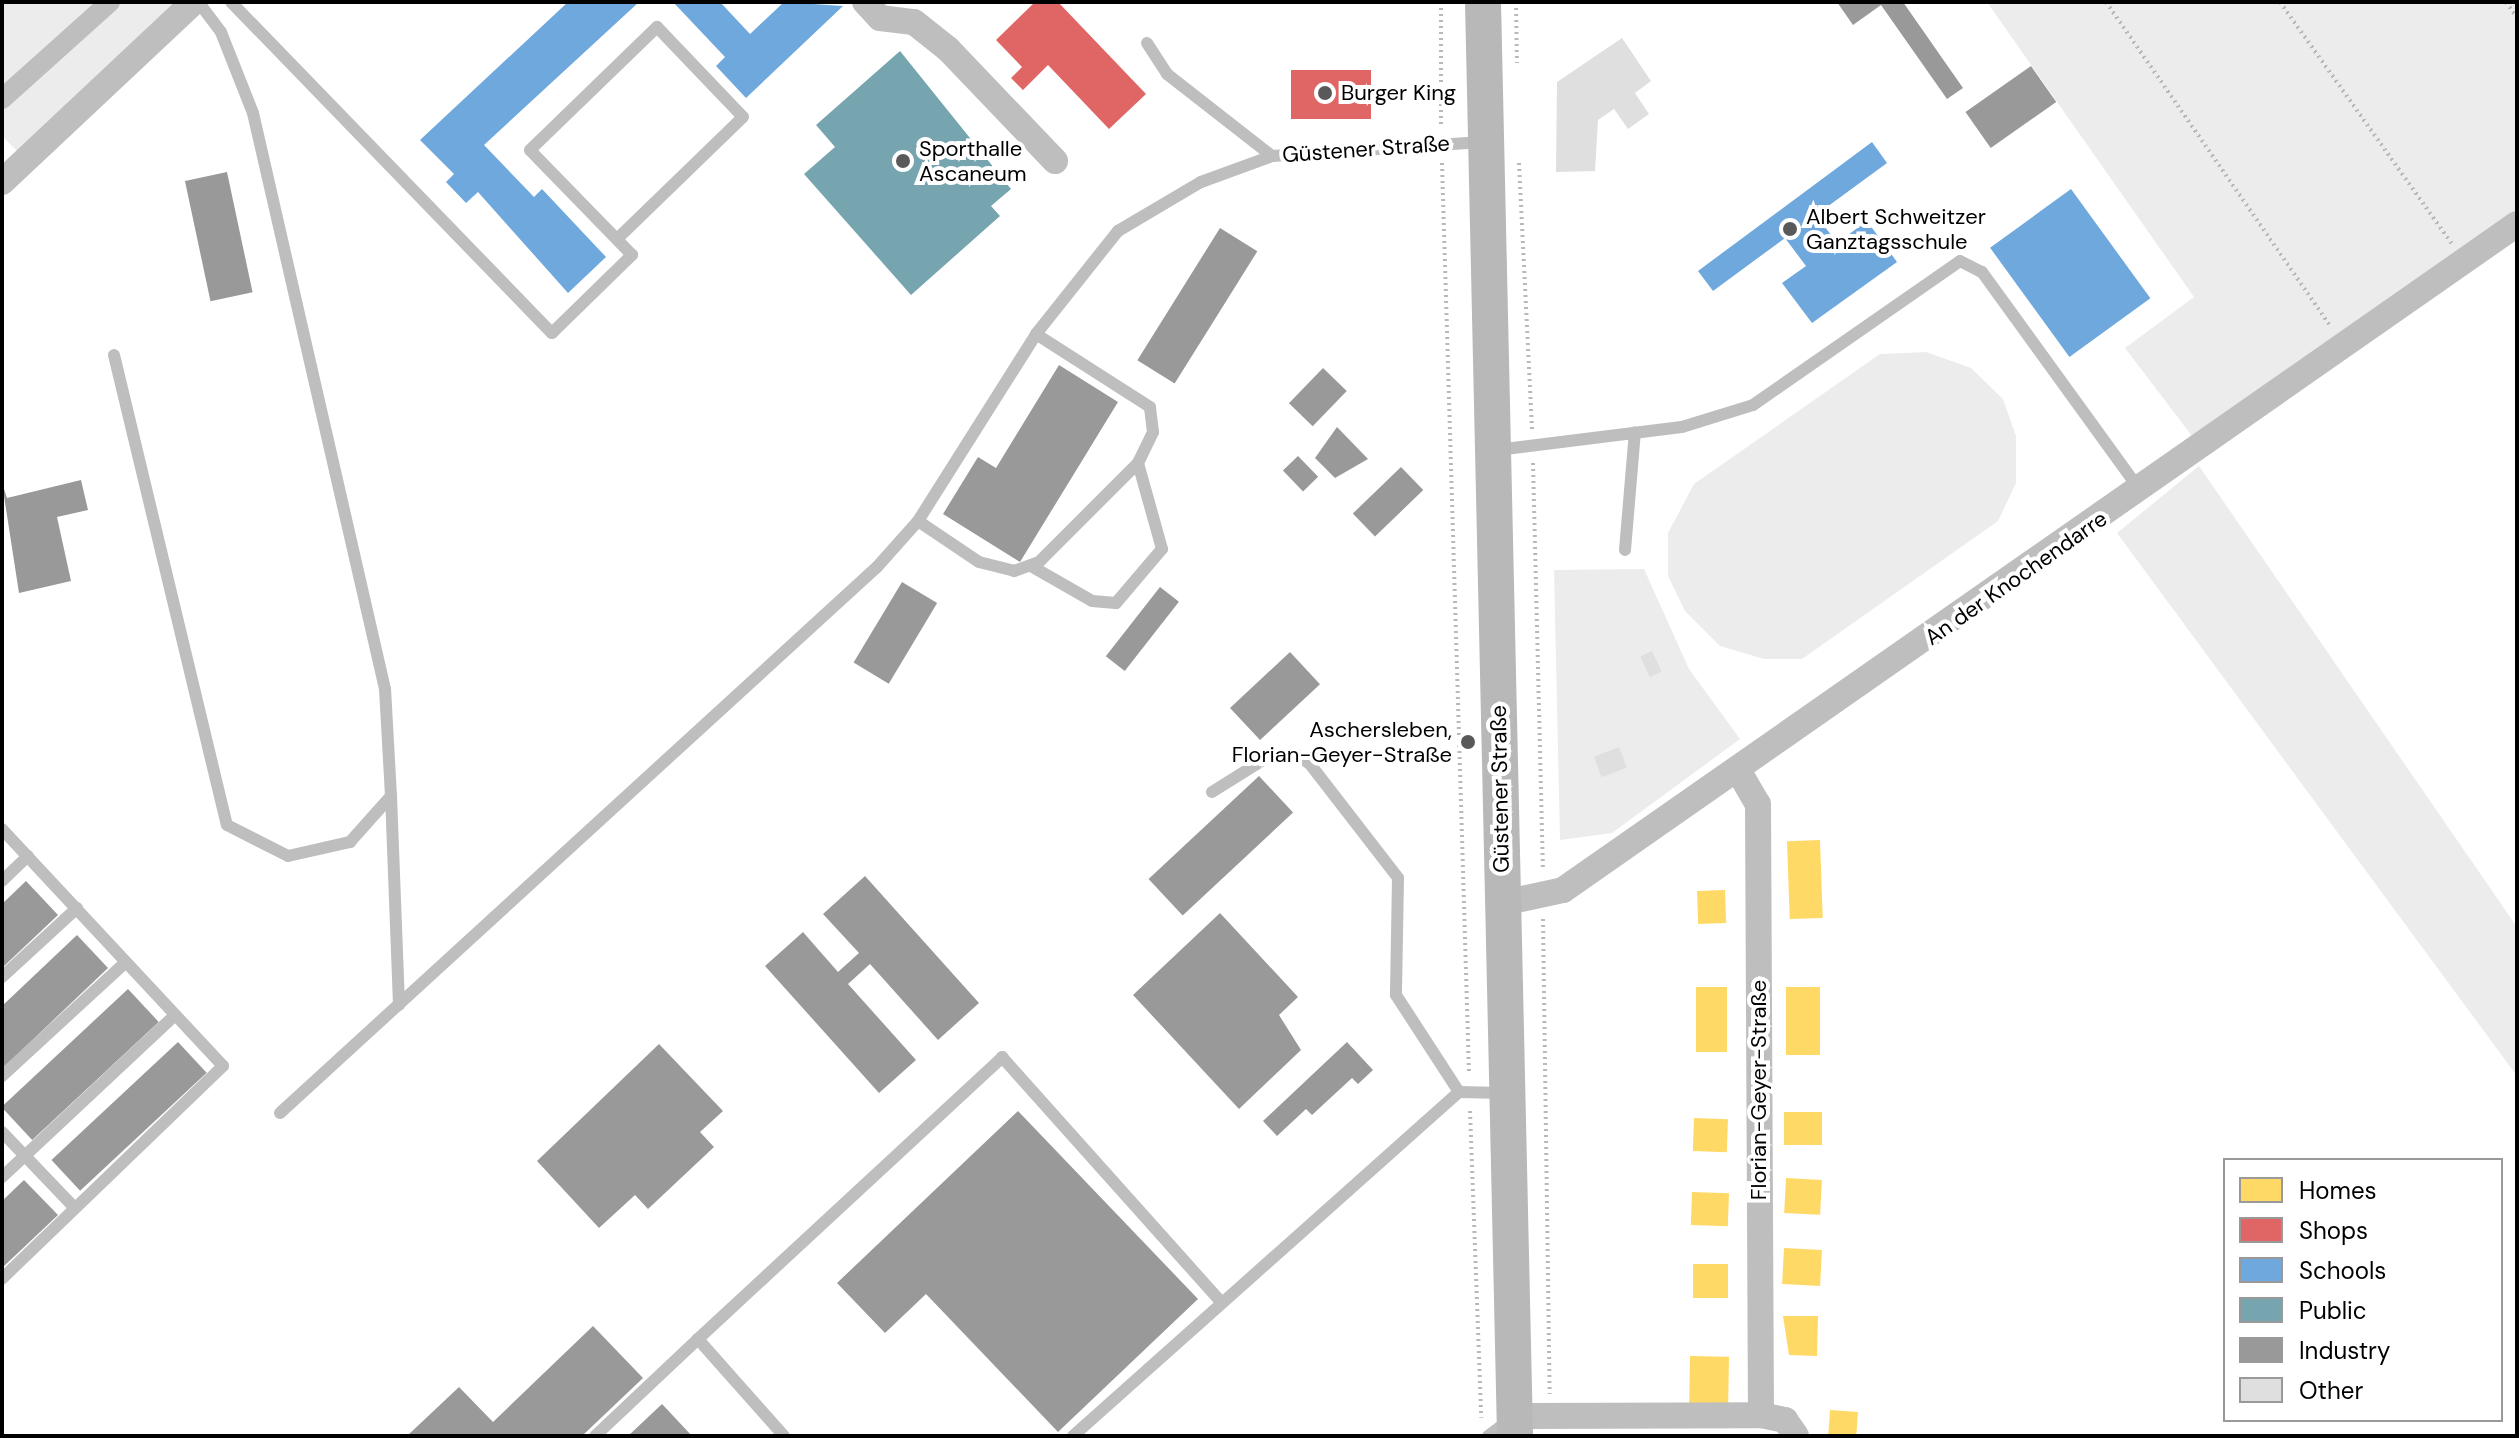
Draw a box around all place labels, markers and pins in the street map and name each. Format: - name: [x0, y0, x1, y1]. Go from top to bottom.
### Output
- place label: Burger King: [1341, 80, 1456, 106]
- marker: Burger King: [1316, 84, 1334, 102]
- place label: Sporthalle Ascaneum: [919, 135, 1027, 186]
- marker: Sporthalle Ascaneum: [894, 152, 912, 170]
- place label: Albert Schweitzer Ganztagsschule: [1806, 203, 1986, 254]
- marker: Albert Schweitzer Ganztagsschule: [1781, 220, 1799, 238]
- place label: Aschersleben, Florian-Geyer-Straße: [1232, 716, 1452, 768]
- marker: Aschersleben, Florian-Geyer-Straße: [1459, 733, 1477, 751]

